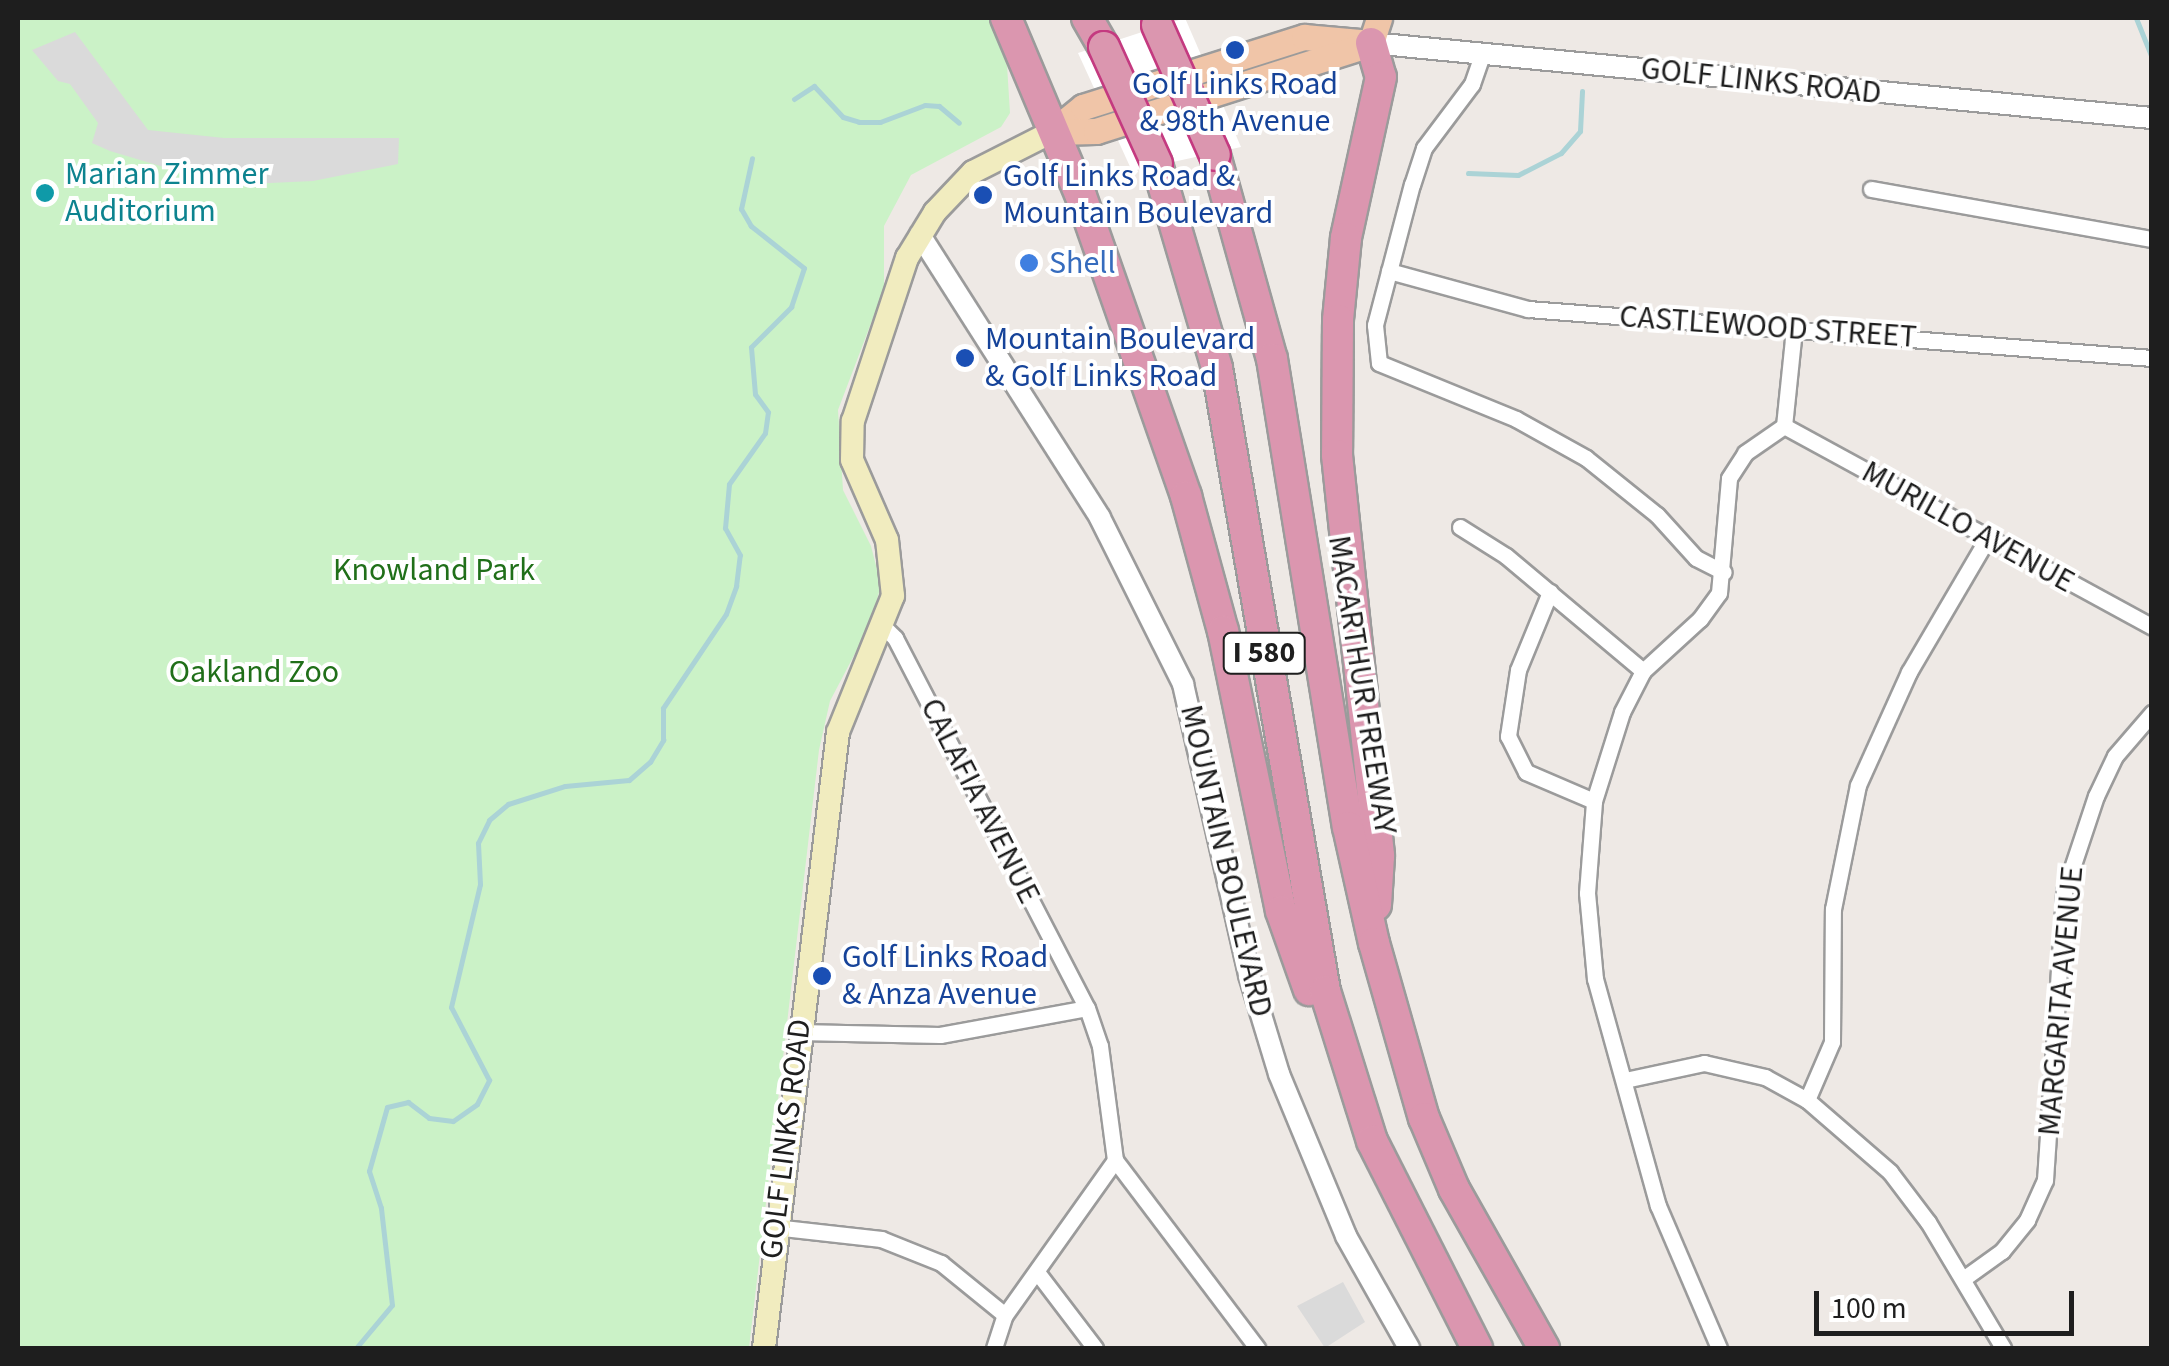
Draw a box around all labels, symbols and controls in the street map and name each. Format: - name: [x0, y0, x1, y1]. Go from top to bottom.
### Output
- marker: Golf Links Road & 98th Avenue: [1224, 39, 1246, 61]
- street label: GOLF LINKS ROAD: [1639, 49, 1883, 113]
- place label: Golf Links Road & 98th Avenue: [1132, 66, 1338, 141]
- place label: Marian Zimmer Auditorium: [65, 156, 269, 231]
- place label: Golf Links Road & Mountain Boulevard: [1003, 158, 1273, 233]
- marker: Marian Zimmer Auditorium: [34, 182, 56, 204]
- marker: Golf Links Road & Mountain Boulevard: [972, 184, 994, 206]
- place label: Shell: [1049, 244, 1116, 282]
- marker: Shell: [1018, 252, 1040, 274]
- street label: CASTLEWOOD STREET: [1618, 297, 1918, 357]
- place label: Mountain Boulevard & Golf Links Road: [985, 321, 1255, 396]
- marker: Mountain Boulevard & Golf Links Road: [954, 347, 976, 369]
- street label: MURILLO AVENUE: [1855, 453, 2081, 601]
- street label: MACARTHUR FREEWAY: [1319, 533, 1405, 837]
- park label: Knowland Park: [333, 551, 535, 589]
- road number: I 580: [1222, 628, 1306, 678]
- park label: Oakland Zoo: [169, 653, 339, 691]
- street label: CALAFIA AVENUE: [912, 692, 1048, 910]
- street label: MOUNTAIN BOULEVARD: [1171, 701, 1281, 1021]
- street label: MARGARITA AVENUE: [2030, 865, 2092, 1137]
- place label: Golf Links Road & Anza Avenue: [842, 939, 1048, 1014]
- marker: Golf Links Road & Anza Avenue: [811, 965, 833, 987]
- street label: GOLF LINKS ROAD: [752, 1017, 820, 1261]
- scale bar: [1819, 1271, 2079, 1333]
- text: 100 m: [1831, 1287, 1907, 1330]

